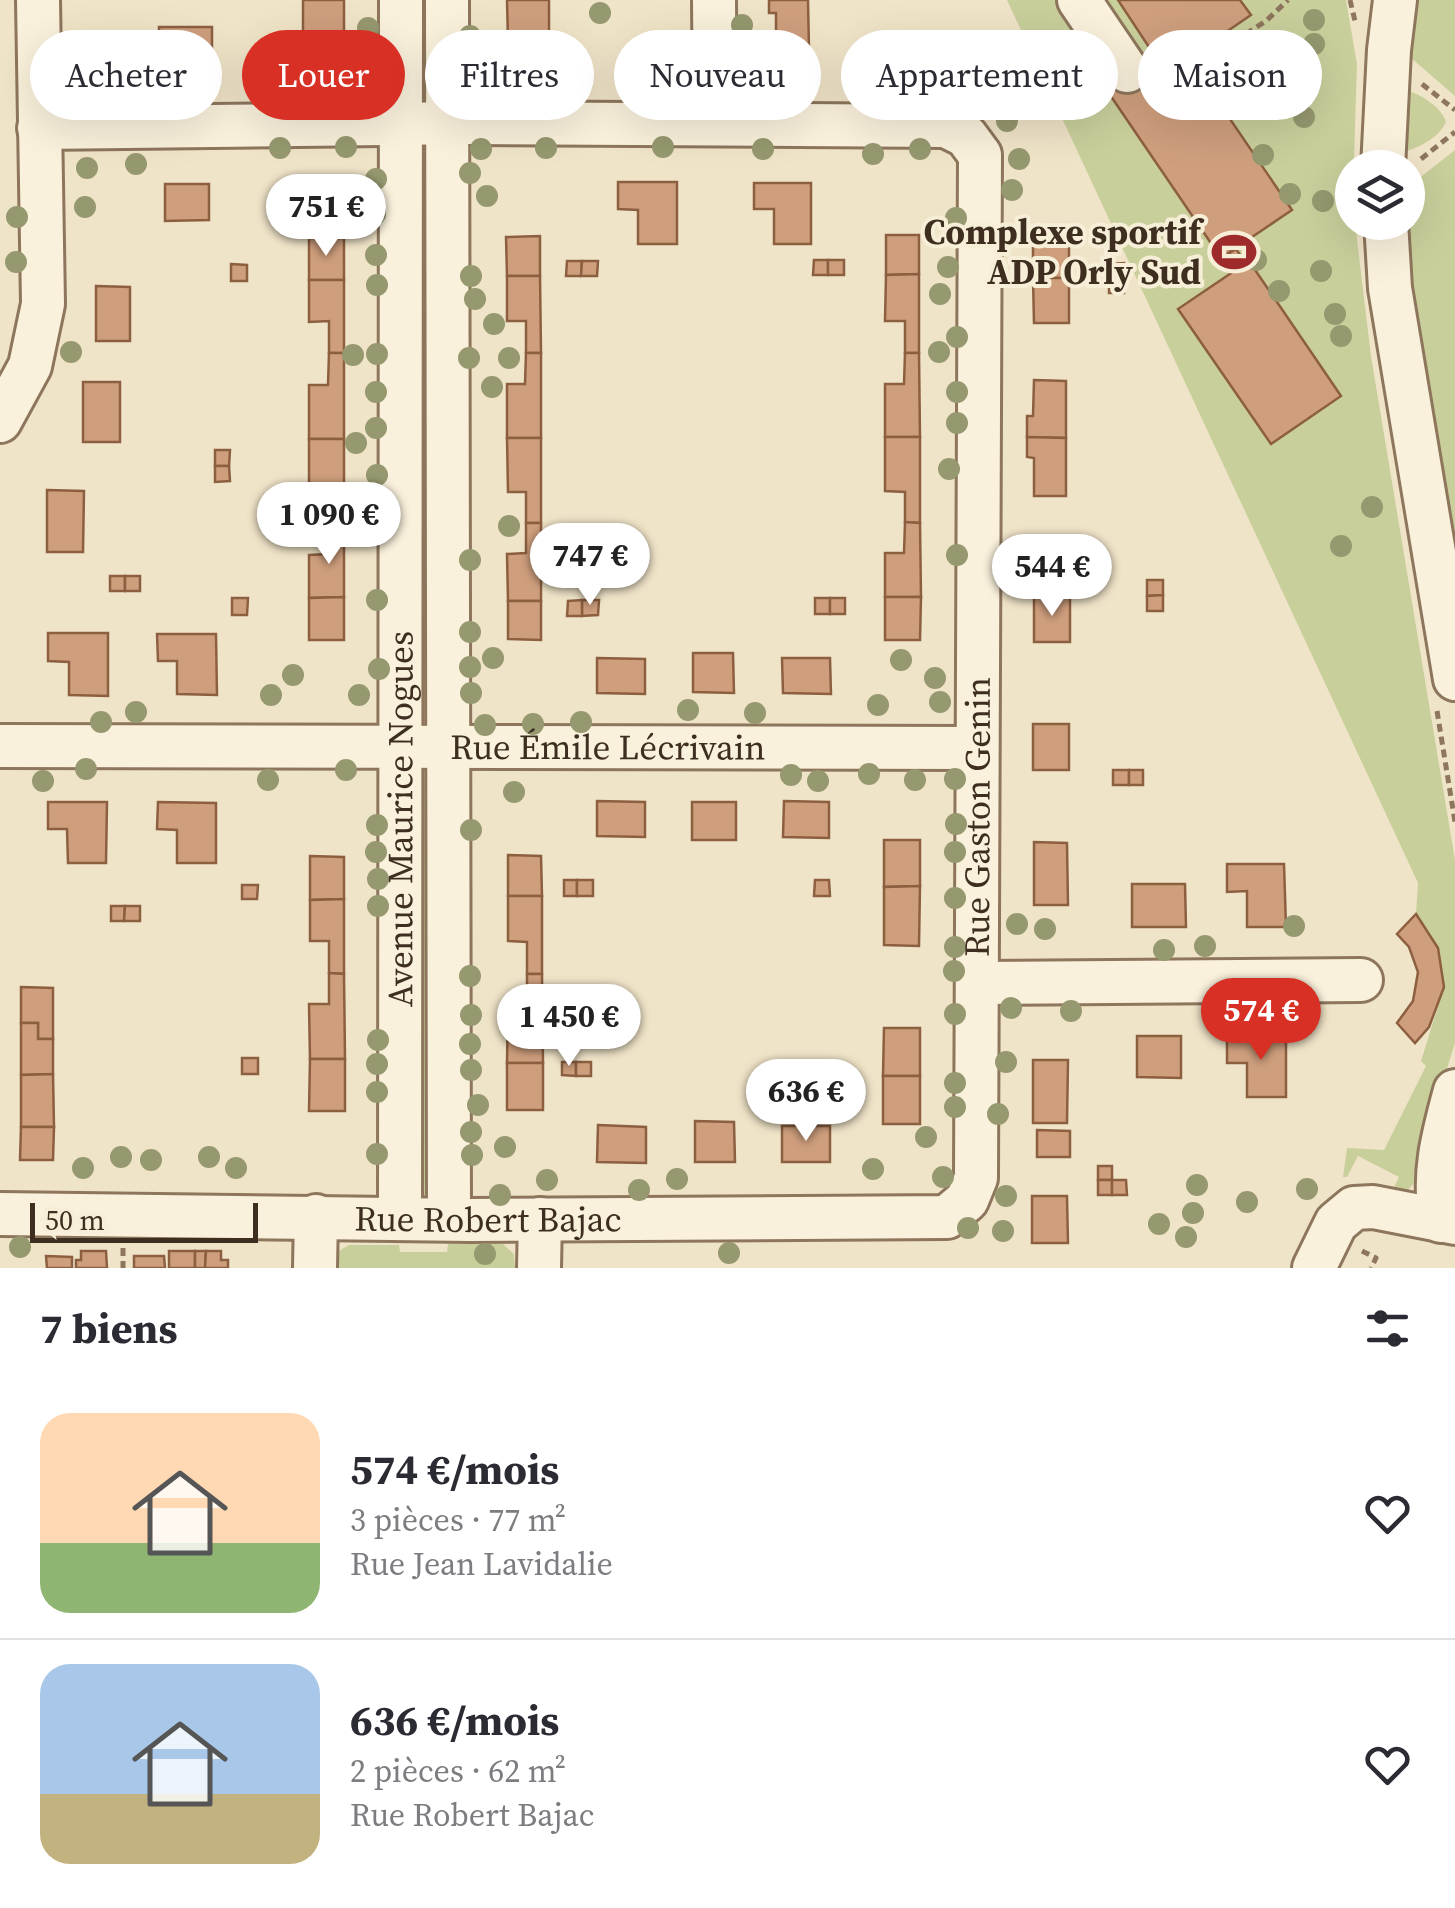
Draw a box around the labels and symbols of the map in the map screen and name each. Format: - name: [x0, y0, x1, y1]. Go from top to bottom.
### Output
- pin: 751 €: [256, 174, 396, 259]
- place label: Complexe sportif ADP Orly Sud: [924, 208, 1205, 296]
- sports icon: Complexe sportif ADP Orly Sud: [1210, 228, 1258, 276]
- pin: 1 090 €: [237, 482, 421, 567]
- pin: 747 €: [520, 523, 660, 608]
- pin: 544 €: [982, 534, 1122, 619]
- street label: Avenue Maurice Nogues: [376, 631, 424, 1007]
- street label: Rue Gaston Genin: [953, 677, 1002, 957]
- street label: Rue Émile Lécrivain: [450, 723, 766, 772]
- pin: 574 €: [1191, 978, 1331, 1063]
- pin: 1 450 €: [477, 984, 661, 1069]
- pin: 636 €: [736, 1059, 876, 1144]
- street label: Rue Robert Bajac: [354, 1195, 622, 1244]
- scale bar: [30, 1198, 258, 1242]

